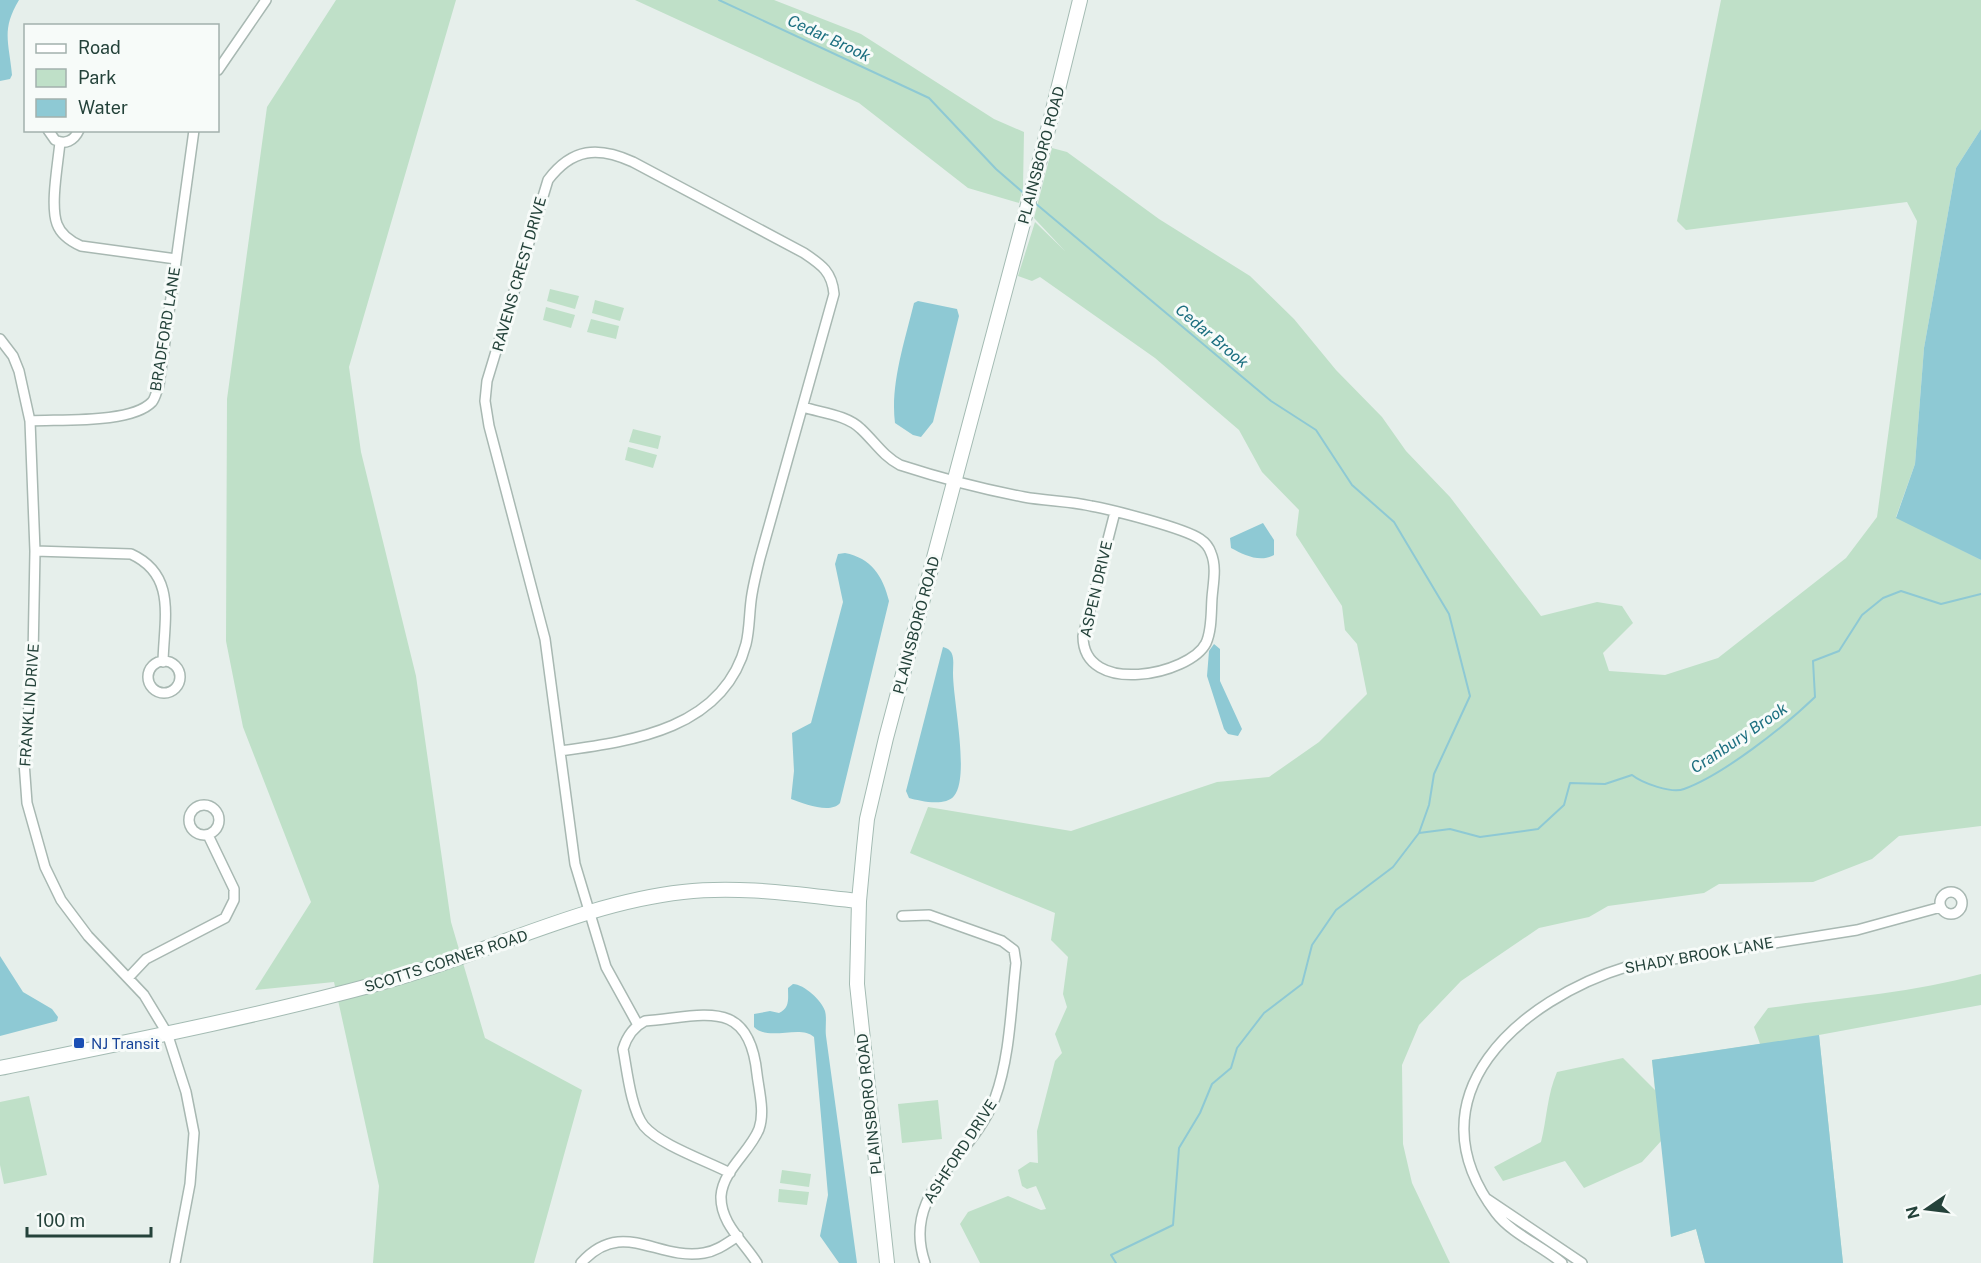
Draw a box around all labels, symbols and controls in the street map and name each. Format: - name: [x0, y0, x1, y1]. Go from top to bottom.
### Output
- water label: Cedar Brook: [785, 11, 874, 66]
- legend: [24, 24, 219, 132]
- text: Road: [78, 37, 121, 58]
- text: Park: [78, 67, 116, 88]
- street label: PLAINSBORO ROAD: [1014, 84, 1068, 226]
- text: Water: [78, 97, 128, 118]
- street label: RAVENS CREST DRIVE: [489, 195, 549, 353]
- street label: BRADFORD LANE: [147, 266, 183, 392]
- water label: Cedar Brook: [1172, 300, 1253, 372]
- street label: ASPEN DRIVE: [1077, 539, 1115, 639]
- street label: PLAINSBORO ROAD: [889, 554, 943, 696]
- street label: FRANKLIN DRIVE: [16, 643, 42, 767]
- water label: Cranbury Brook: [1687, 698, 1791, 777]
- street label: SCOTTS CORNER ROAD: [362, 927, 530, 995]
- street label: SHADY BROOK LANE: [1623, 934, 1775, 976]
- street label: PLAINSBORO ROAD: [853, 1033, 885, 1175]
- place label: NJ Transit: [91, 1035, 160, 1052]
- marker: NJ Transit: [72, 1036, 86, 1050]
- street label: ASHFORD DRIVE: [920, 1096, 1000, 1206]
- north arrow: [1897, 1179, 1957, 1239]
- scale bar: [27, 1200, 152, 1238]
- text: N: [1902, 1204, 1924, 1221]
- text: 100 m: [36, 1210, 85, 1231]

